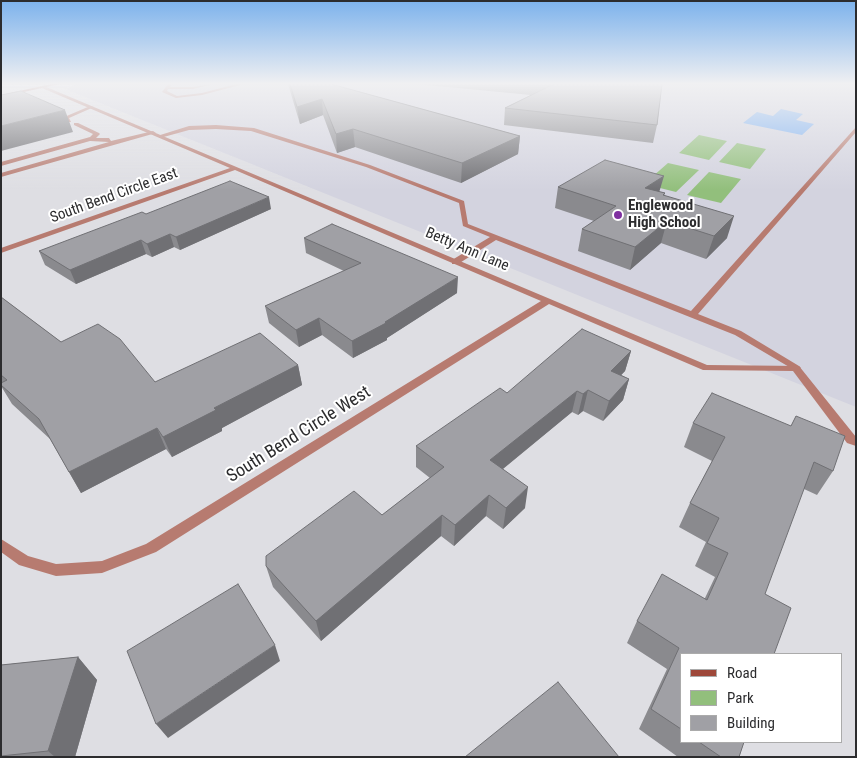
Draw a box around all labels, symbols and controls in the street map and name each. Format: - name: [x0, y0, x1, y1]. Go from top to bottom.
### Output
- street label: South Bend Circle East: [48, 165, 180, 227]
- place label: Englewood High School: [628, 197, 700, 232]
- marker: Englewood High School: [612, 209, 624, 221]
- street label: Betty Ann Lane: [423, 224, 511, 276]
- street label: South Bend Circle West: [223, 382, 375, 488]
- legend: [680, 653, 842, 743]
- text: Road: [727, 664, 757, 682]
- text: Park: [727, 689, 754, 707]
- text: Building: [727, 714, 775, 732]

